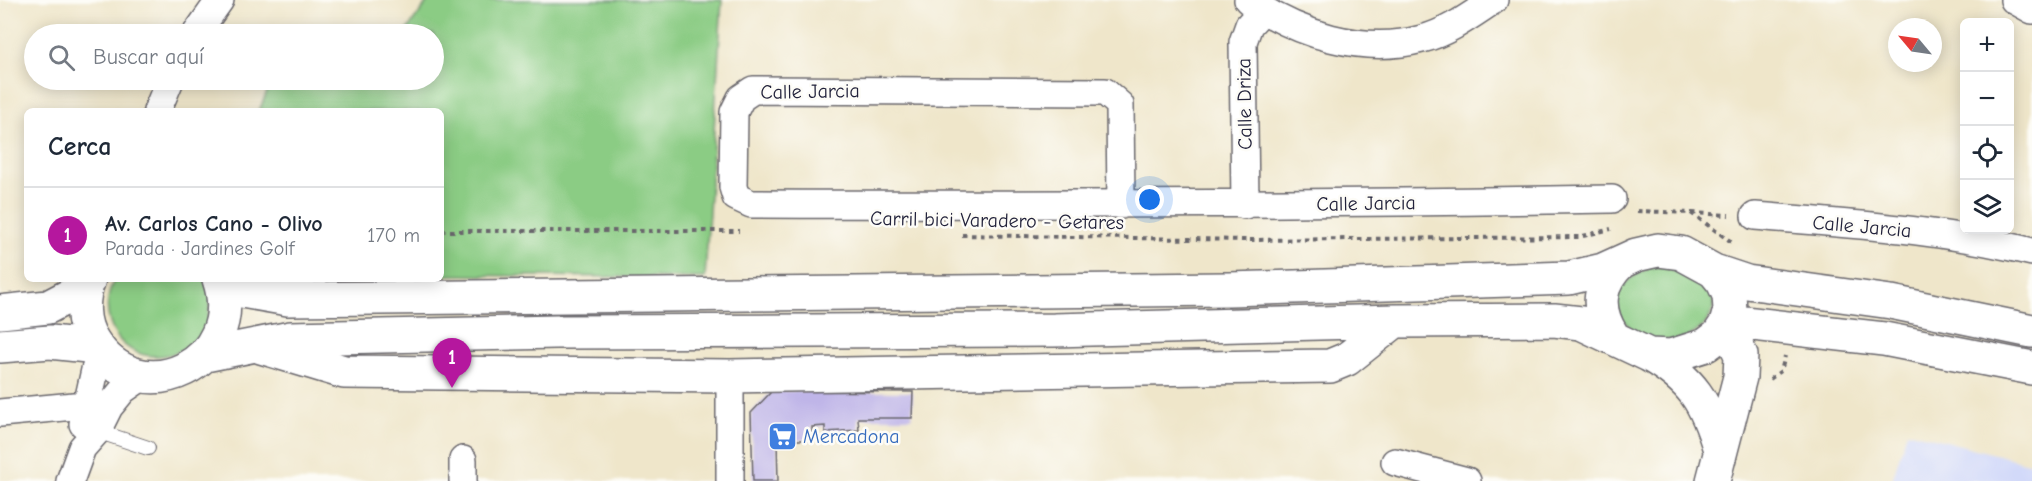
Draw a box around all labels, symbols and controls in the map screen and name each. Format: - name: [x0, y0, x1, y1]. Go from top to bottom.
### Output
- north arrow: [1888, 18, 1942, 72]
- map controls: [1960, 18, 2014, 234]
- button: +: [1960, 18, 2014, 72]
- search box: [24, 24, 444, 90]
- icon: search: [45, 41, 78, 74]
- text: Buscar aquí: [93, 44, 204, 70]
- street label: Calle Driza: [1232, 58, 1257, 150]
- button: −: [1960, 72, 2014, 126]
- street label: Calle Jarcia: [760, 79, 860, 104]
- button: locate: [1960, 126, 2014, 180]
- text: Cerca: [48, 132, 112, 162]
- button: layers: [1960, 180, 2014, 234]
- your location: [1135, 185, 1164, 214]
- street label: Calle Jarcia: [1316, 191, 1416, 216]
- street label: Carril bici Varadero - Getares: [870, 207, 1124, 234]
- text: Av. Carlos Cano - Olivo: [105, 211, 323, 237]
- street label: Calle Jarcia: [1811, 211, 1912, 242]
- text: 1: [64, 224, 71, 247]
- text: 170 m: [367, 224, 420, 247]
- text: Parada · Jardines Golf: [105, 237, 294, 260]
- pin: 1: [432, 338, 472, 388]
- supermarket icon: Mercadona: [766, 420, 798, 452]
- place label: Mercadona: [803, 425, 900, 448]

